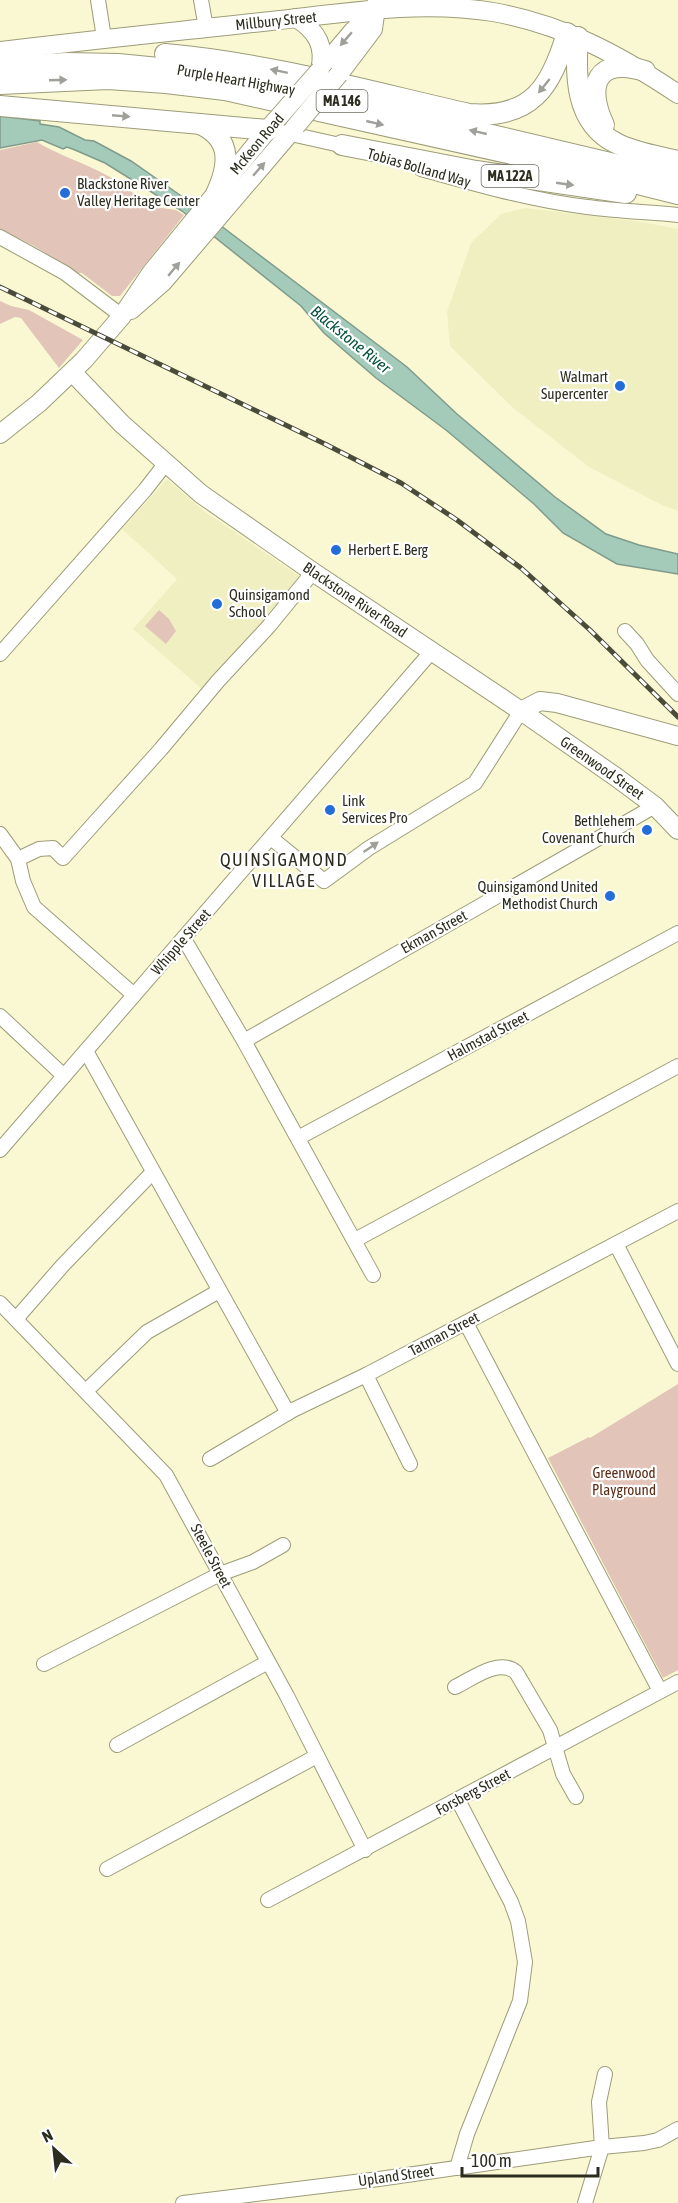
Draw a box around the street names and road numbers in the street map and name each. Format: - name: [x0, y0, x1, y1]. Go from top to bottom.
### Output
- street label: Millbury Street: [235, 8, 317, 33]
- street label: Purple Heart Highway: [176, 61, 297, 98]
- road number: MA 146: [316, 90, 368, 112]
- street label: McKeon Road: [226, 110, 287, 178]
- street label: Tobias Bolland Way: [365, 145, 473, 190]
- road number: MA 122A: [482, 165, 538, 187]
- street label: Blackstone River Road: [300, 558, 411, 641]
- street label: Greenwood Street: [557, 732, 647, 803]
- street label: Whipple Street: [147, 905, 214, 978]
- street label: Ekman Street: [398, 906, 470, 957]
- street label: Halmstad Street: [444, 1007, 531, 1064]
- street label: Tatman Street: [406, 1308, 482, 1359]
- street label: Steele Street: [188, 1521, 235, 1590]
- street label: Forsberg Street: [433, 1765, 513, 1818]
- street label: Upland Street: [357, 2162, 435, 2189]

